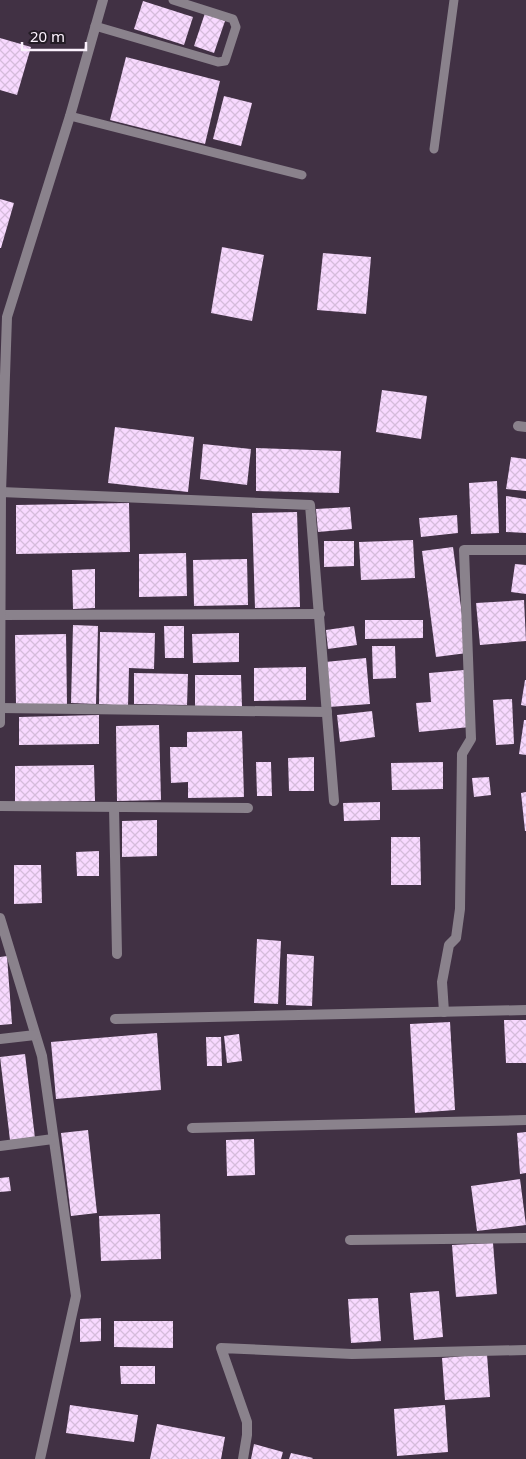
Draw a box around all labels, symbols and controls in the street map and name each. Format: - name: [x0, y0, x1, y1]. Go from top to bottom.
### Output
- scale bar: [22, 20, 86, 52]
- text: 20 m: [30, 26, 65, 46]

